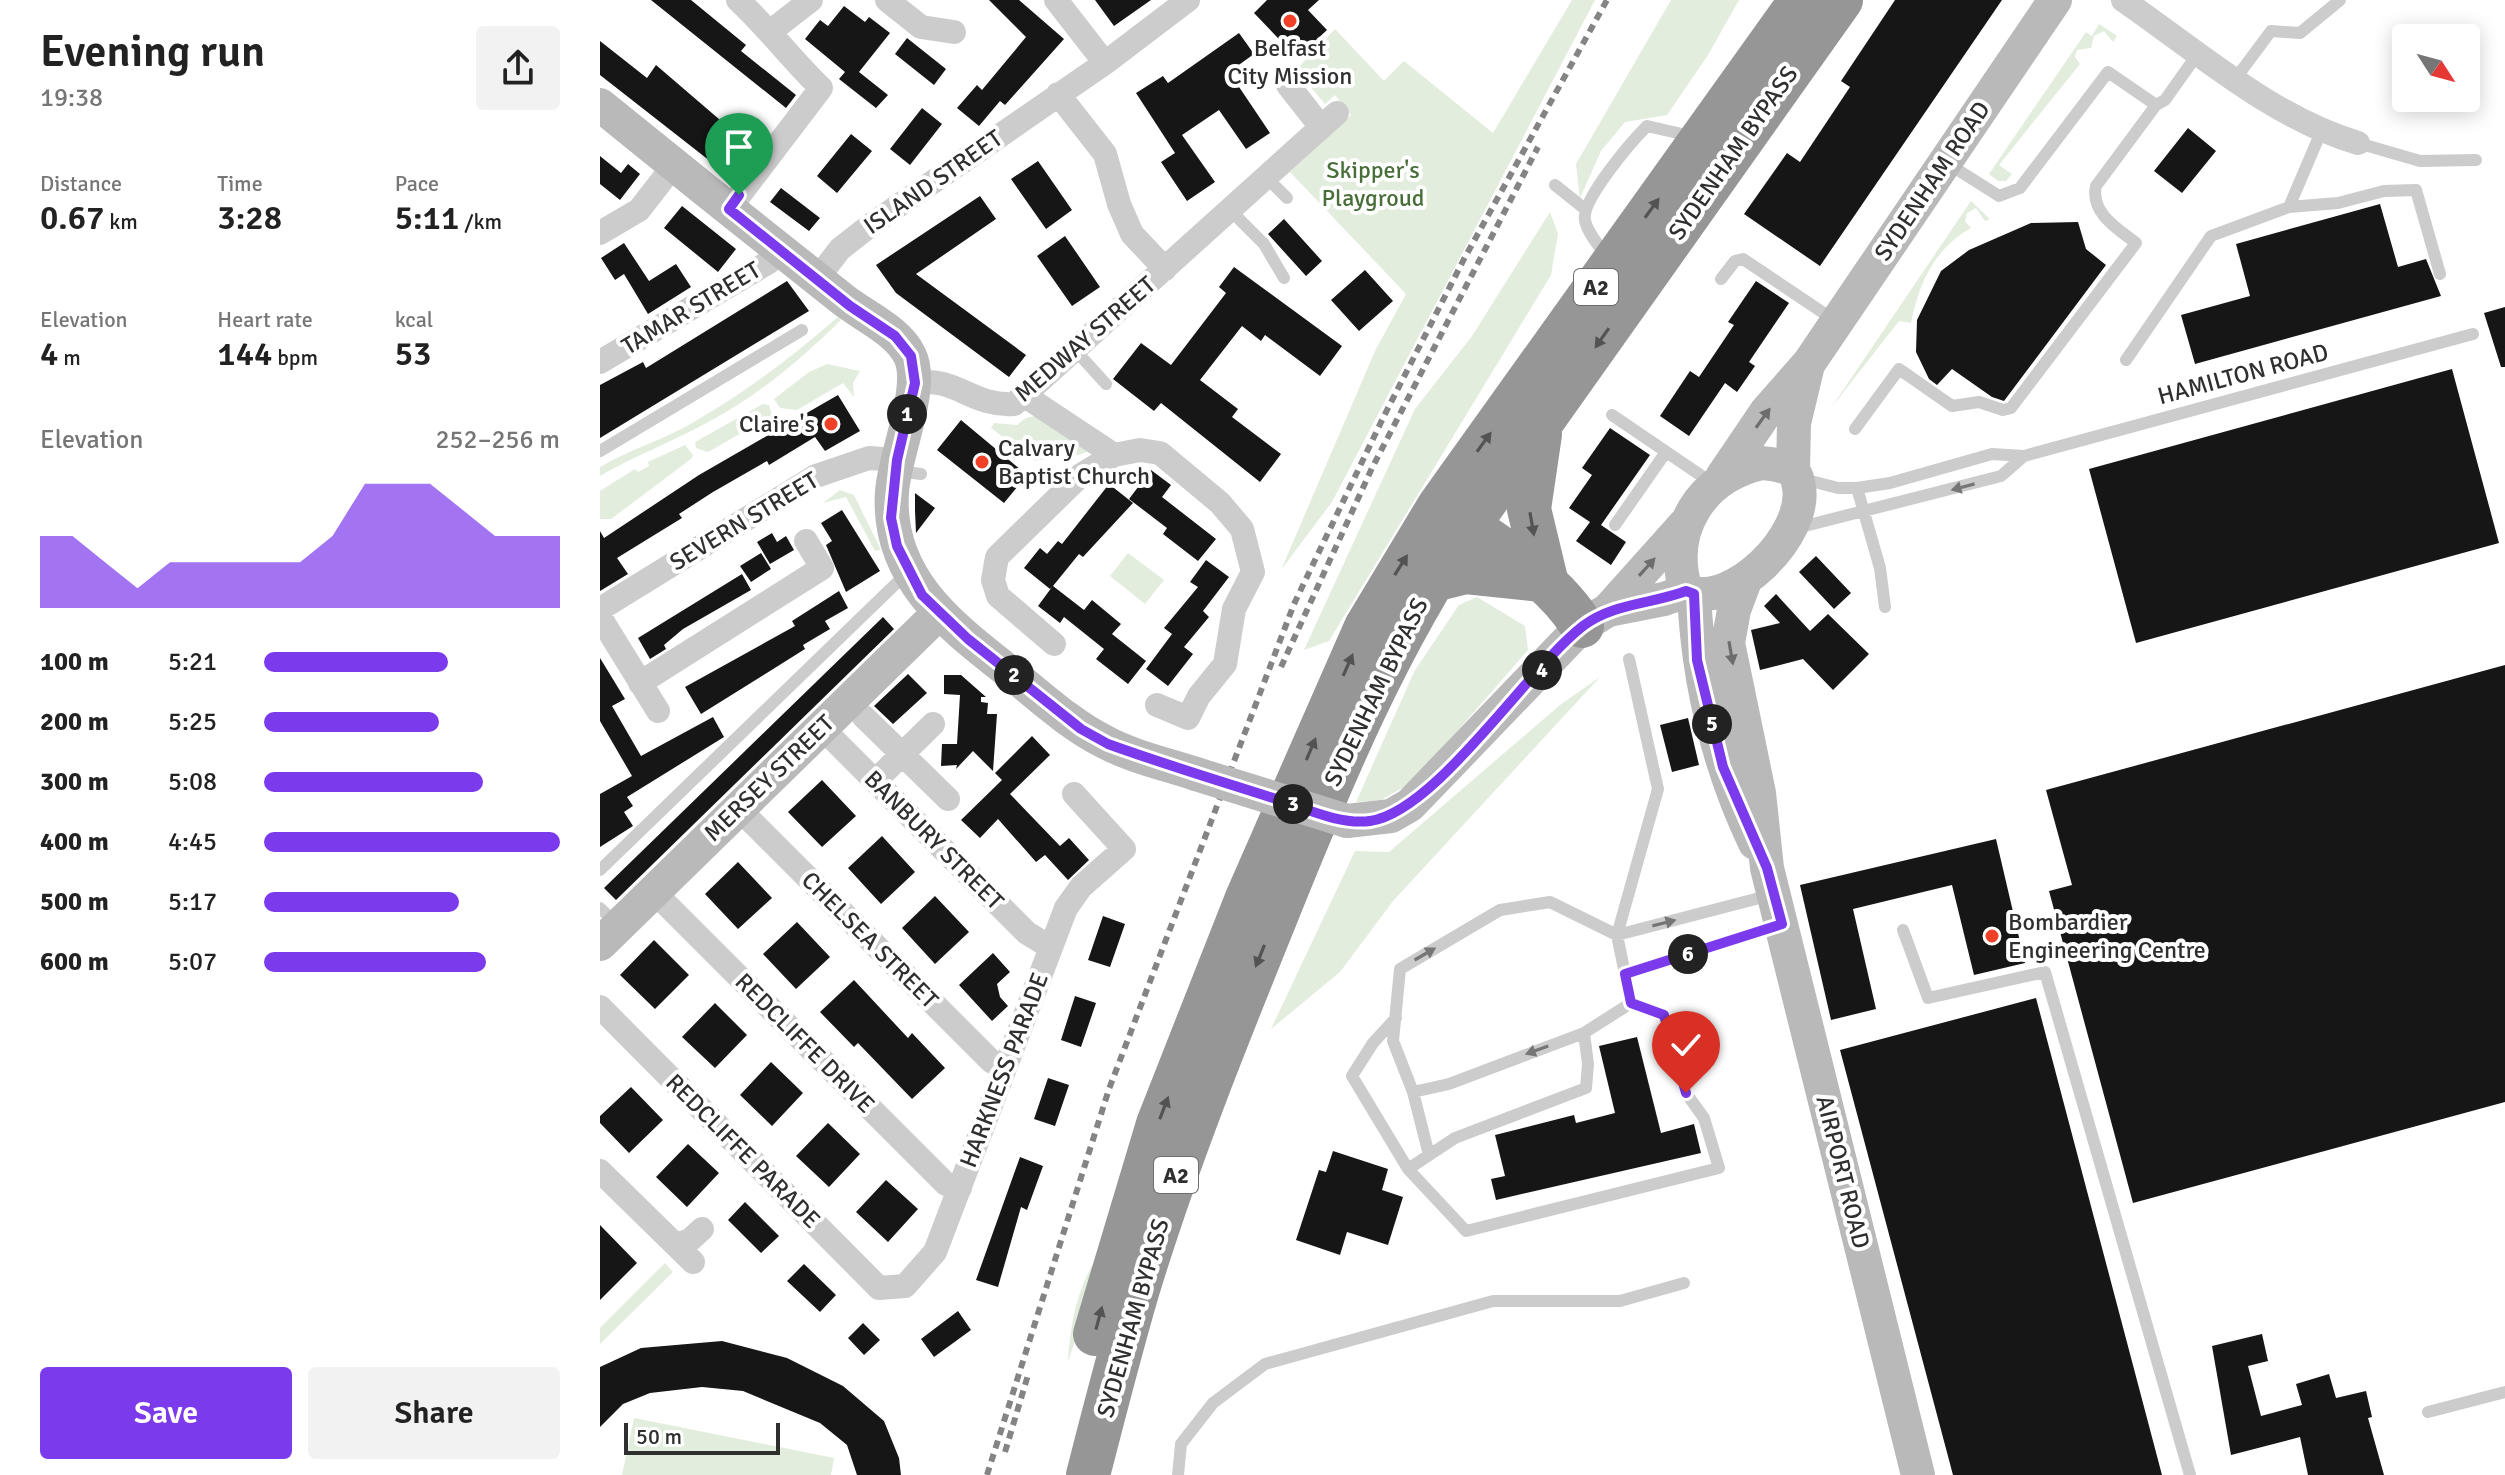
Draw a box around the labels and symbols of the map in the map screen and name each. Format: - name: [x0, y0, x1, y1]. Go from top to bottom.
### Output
- marker: Belfast City Mission: [1281, 12, 1299, 30]
- north arrow: [2392, 24, 2480, 112]
- place label: Belfast City Mission: [1228, 33, 1352, 91]
- street label: SYDENHAM BYPASS: [1662, 60, 1804, 246]
- street label: SYDENHAM ROAD: [1868, 96, 1996, 266]
- pin: [705, 113, 773, 195]
- street label: ISLAND STREET: [858, 123, 1008, 241]
- park label: Skipper's Playgroud: [1322, 155, 1424, 213]
- one-way arrow: [1644, 198, 1659, 219]
- street label: TAMAR STREET: [616, 255, 766, 361]
- road number: A2: [1574, 269, 1618, 305]
- street label: MEDWAY STREET: [1008, 270, 1162, 408]
- one-way arrow: [1595, 327, 1610, 348]
- street label: HAMILTON ROAD: [2154, 337, 2332, 411]
- pin: 1: [887, 394, 927, 434]
- one-way arrow: [1755, 407, 1771, 429]
- place label: Claire's: [739, 409, 815, 439]
- marker: Claire's: [822, 415, 840, 433]
- one-way arrow: [1476, 432, 1492, 453]
- place label: Calvary Baptist Church: [998, 433, 1150, 491]
- marker: Calvary Baptist Church: [973, 453, 991, 471]
- street label: SEVERN STREET: [664, 465, 824, 577]
- one-way arrow: [1950, 481, 1975, 493]
- one-way arrow: [1526, 511, 1538, 536]
- one-way arrow: [1394, 554, 1408, 576]
- one-way arrow: [1637, 558, 1655, 577]
- street label: SYDENHAM BYPASS: [1317, 593, 1435, 791]
- one-way arrow: [1725, 641, 1738, 666]
- pin: 4: [1522, 650, 1562, 690]
- one-way arrow: [1341, 654, 1355, 677]
- pin: 2: [994, 655, 1034, 695]
- pin: 5: [1692, 704, 1732, 744]
- street label: MERSEY STREET: [698, 708, 841, 848]
- one-way arrow: [1305, 737, 1318, 761]
- street label: BANBURY STREET: [858, 764, 1010, 916]
- pin: 3: [1273, 784, 1313, 824]
- street label: CHELSEA STREET: [795, 865, 945, 1015]
- place label: Bombardier Engineering Centre: [2008, 907, 2206, 965]
- one-way arrow: [1651, 917, 1676, 929]
- marker: Bombardier Engineering Centre: [1983, 927, 2001, 945]
- pin: 6: [1668, 934, 1708, 974]
- one-way arrow: [1253, 945, 1266, 969]
- one-way arrow: [1414, 947, 1437, 961]
- street label: REDCLIFFE DRIVE: [729, 967, 881, 1119]
- street label: HARKNESS PARADE: [953, 968, 1055, 1172]
- pin: [1652, 1011, 1720, 1093]
- one-way arrow: [1525, 1044, 1549, 1057]
- street label: REDCLIFFE PARADE: [659, 1067, 827, 1235]
- street label: AIRPORT ROAD: [1810, 1092, 1876, 1252]
- one-way arrow: [1158, 1096, 1171, 1120]
- road number: A2: [1154, 1157, 1198, 1193]
- street label: SYDENHAM BYPASS: [1090, 1215, 1176, 1421]
- one-way arrow: [1093, 1306, 1105, 1331]
- scale bar: [624, 1419, 780, 1455]

